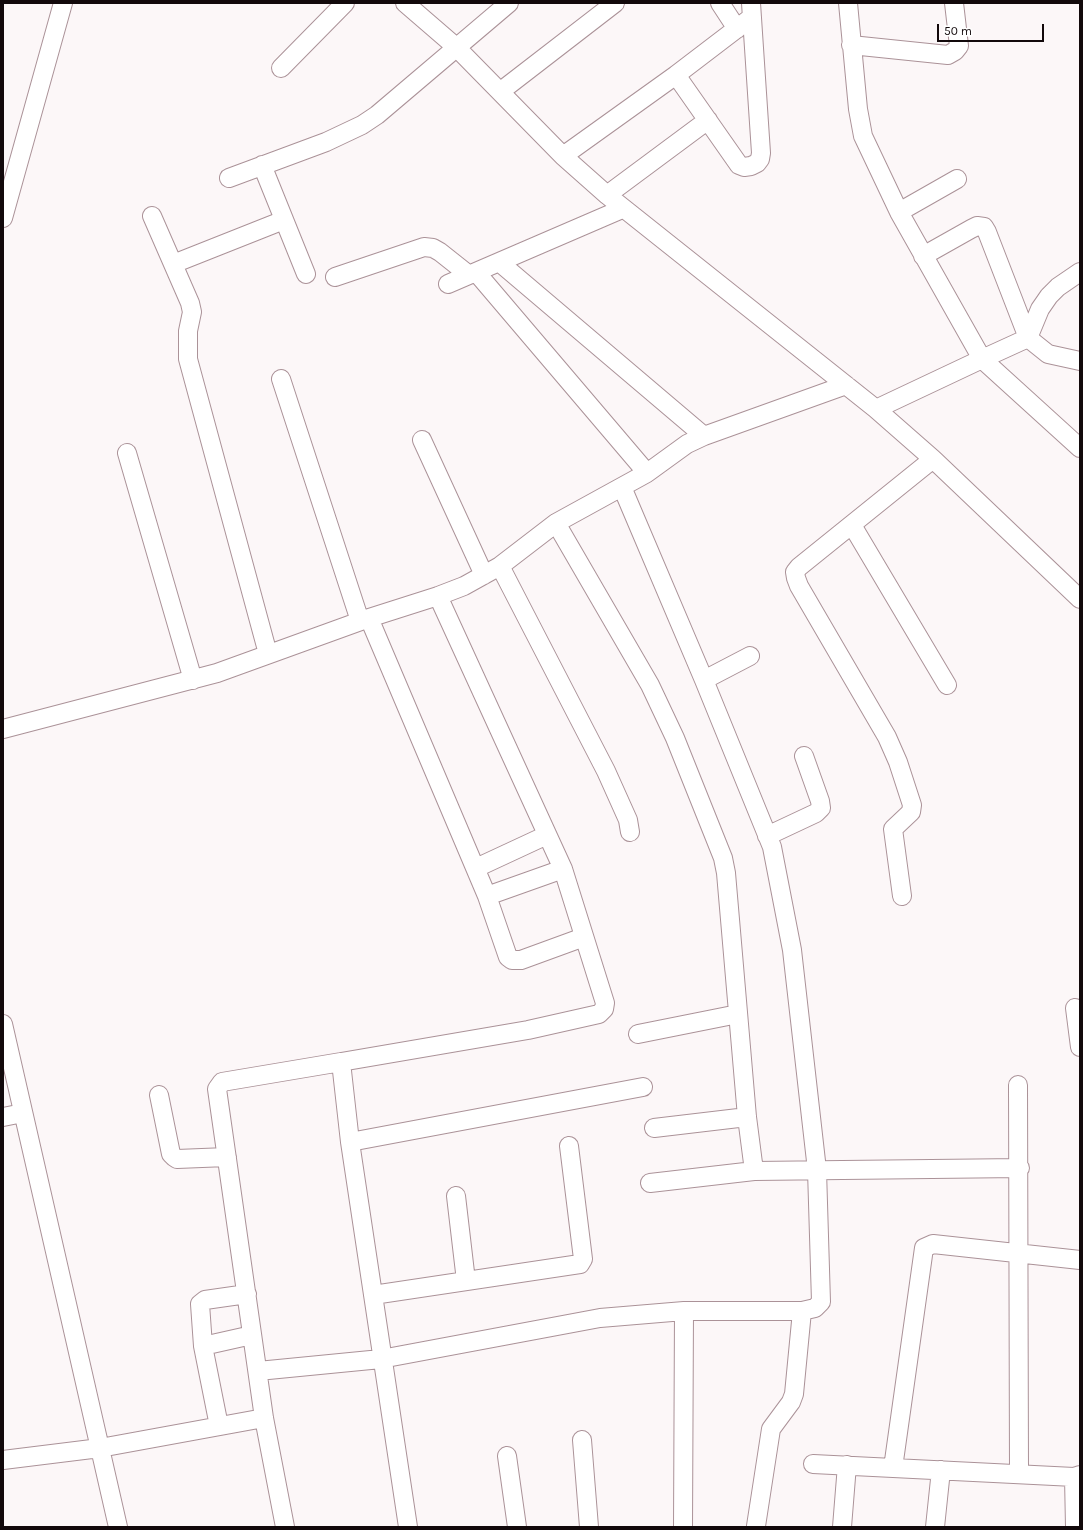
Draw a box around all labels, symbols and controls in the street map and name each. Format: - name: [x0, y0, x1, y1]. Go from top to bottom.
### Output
- scale bar: [939, 16, 1046, 42]
- text: 50 m: [944, 24, 972, 38]

